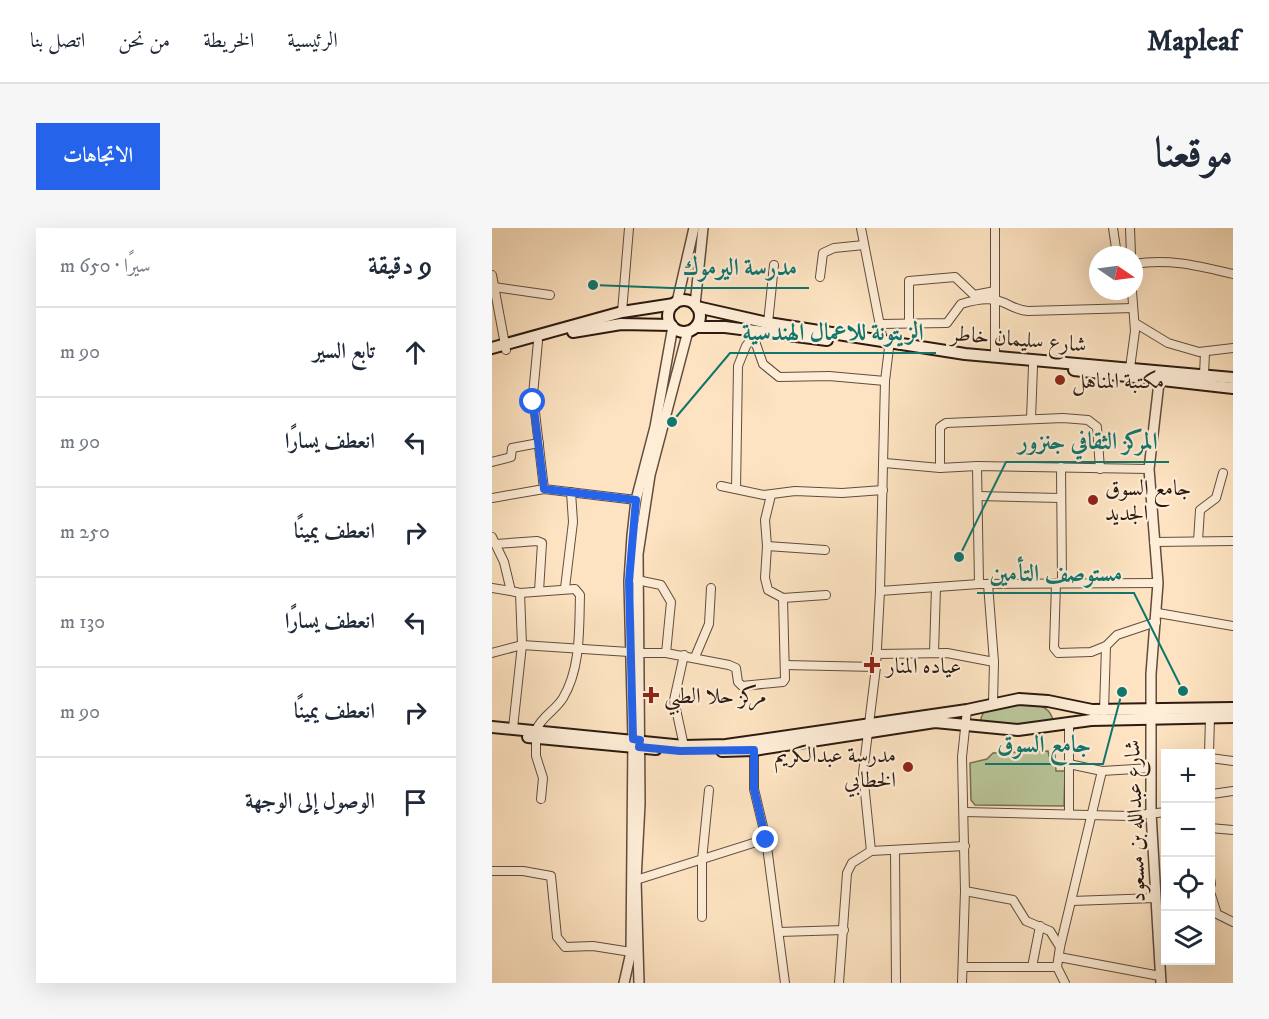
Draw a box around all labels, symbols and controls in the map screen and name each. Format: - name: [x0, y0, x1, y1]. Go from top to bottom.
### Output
- text: Mapleaf: [1147, 24, 1239, 59]
- text: اتصل بنا: [30, 28, 85, 54]
- text: من نحن: [118, 28, 170, 54]
- text: الخريطة: [203, 28, 254, 54]
- text: الرئيسية: [287, 28, 338, 54]
- button: الاتجاهات: [36, 123, 160, 190]
- text: موقعنا: [1155, 128, 1233, 180]
- callout: مدرسة اليرموك: [671, 246, 809, 288]
- north arrow: [1089, 246, 1143, 300]
- text: 9 دقيقة: [368, 250, 432, 283]
- text: مدرسة اليرموك: [683, 253, 797, 283]
- text: سيرًا · 650 m: [60, 254, 151, 279]
- callout: الزيتونة للاعمال الهندسية: [730, 311, 936, 353]
- text: الزيتونة للاعمال الهندسية: [742, 318, 924, 348]
- street label: شارع سليمان خاطر: [948, 320, 1088, 363]
- icon: ahead: [399, 336, 432, 369]
- text: تابع السير: [313, 338, 375, 365]
- text: 90 m: [60, 340, 100, 365]
- place label: مكتبة المناهل: [1072, 368, 1164, 396]
- marker: مكتبة المناهل: [1053, 373, 1067, 387]
- route start: [519, 388, 545, 414]
- callout: المركز الثقافي جنزور: [1006, 420, 1169, 462]
- icon: left: [399, 426, 432, 459]
- text: المركز الثقافي جنزور: [1015, 427, 1158, 460]
- text: انعطف يسارًا: [285, 428, 375, 455]
- text: 90 m: [60, 430, 100, 455]
- place label: جامع السوق الجديد: [1105, 475, 1191, 527]
- marker: جامع السوق الجديد: [1086, 493, 1100, 507]
- icon: right: [399, 516, 432, 549]
- text: انعطف يمينًا: [294, 518, 375, 545]
- text: 250 m: [60, 520, 110, 545]
- callout: مستوصف التأمين: [977, 551, 1134, 593]
- text: مستوصف التأمين: [990, 556, 1122, 589]
- icon: left: [399, 606, 432, 639]
- text: انعطف يسارًا: [285, 608, 375, 635]
- text: 130 m: [60, 610, 105, 635]
- place label: عياده المنار: [884, 653, 961, 680]
- marker: عياده المنار: [863, 656, 881, 674]
- place label: مركز حلا الطبي: [664, 683, 767, 716]
- marker: مركز حلا الطبي: [642, 686, 660, 704]
- icon: right: [399, 696, 432, 729]
- text: انعطف يمينًا: [294, 698, 375, 725]
- text: 90 m: [60, 700, 100, 725]
- callout: جامع السوق: [985, 722, 1103, 764]
- text: جامع السوق: [997, 730, 1091, 766]
- street label: شارع عبدالله بن مسعود: [1119, 739, 1156, 903]
- place label: مدرسة عبدالكريم الخطابي: [774, 742, 896, 798]
- map controls: [1161, 749, 1215, 965]
- button: +: [1161, 749, 1215, 803]
- marker: مدرسة عبدالكريم الخطابي: [901, 760, 915, 774]
- icon: arrive: [399, 786, 432, 819]
- text: الوصول إلى الوجهة: [245, 788, 375, 815]
- button: −: [1161, 803, 1215, 857]
- route end: [752, 826, 778, 852]
- button: locate: [1161, 857, 1215, 911]
- button: layers: [1161, 911, 1215, 965]

